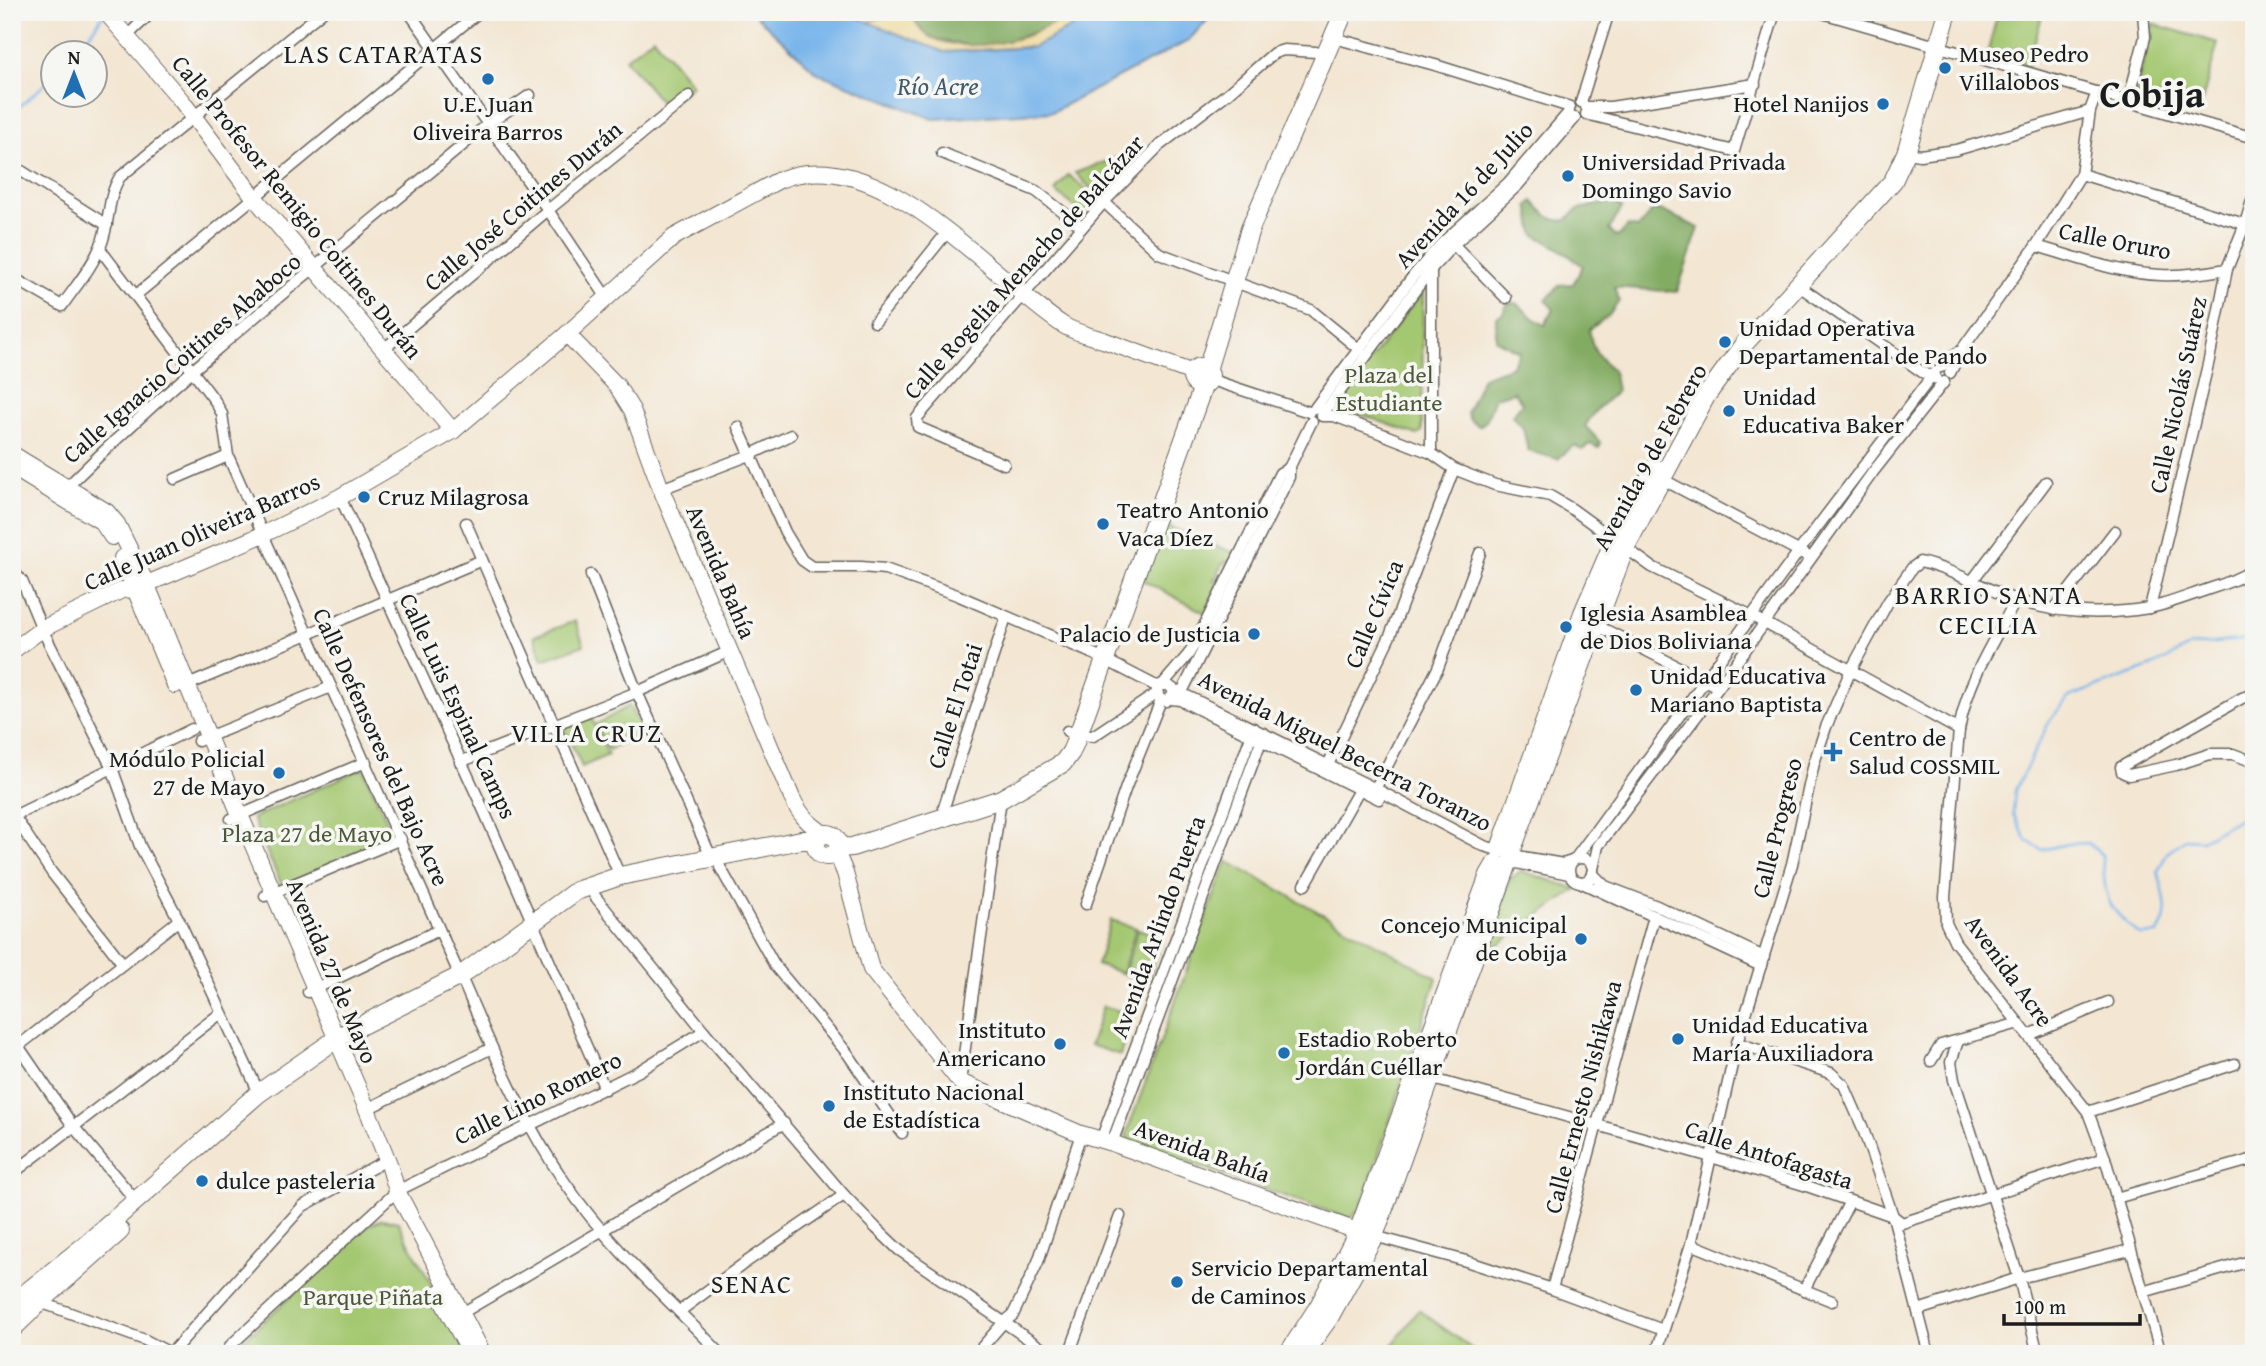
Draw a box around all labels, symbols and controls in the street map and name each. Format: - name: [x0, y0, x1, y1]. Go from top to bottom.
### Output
- district label: LAS CATARATAS: [284, 34, 484, 73]
- place label: Museo Pedro Villalobos: [1959, 36, 2089, 99]
- north arrow: [38, 38, 108, 108]
- text: N: [68, 43, 81, 71]
- street label: Calle Profesor Remigio Coitines Durán: [164, 47, 431, 366]
- marker: Museo Pedro Villalobos: [1937, 60, 1953, 76]
- district label: Cobija: [2099, 65, 2205, 121]
- water label: Río Acre: [896, 66, 979, 105]
- marker: U.E. Juan Oliveira Barros: [480, 71, 496, 87]
- place label: U.E. Juan Oliveira Barros: [413, 86, 563, 149]
- place label: Hotel Nanijos: [1734, 86, 1869, 121]
- marker: Hotel Nanijos: [1875, 96, 1891, 112]
- street label: Calle José Coitines Durán: [416, 112, 630, 299]
- street label: Avenida 16 de Julio: [1386, 113, 1541, 276]
- street label: Calle Rogelia Menacho de Balcázar: [895, 126, 1152, 407]
- place label: Universidad Privada Domingo Savio: [1582, 144, 1786, 207]
- marker: Universidad Privada Domingo Savio: [1560, 168, 1576, 184]
- street label: Calle Oruro: [2056, 212, 2174, 269]
- street label: Calle Ignacio Coitines Ababoco: [55, 244, 309, 471]
- street label: Calle Nicolás Suárez: [2140, 293, 2215, 496]
- place label: Unidad Operativa Departamental de Pando: [1739, 310, 1987, 373]
- marker: Unidad Operativa Departamental de Pando: [1717, 334, 1733, 350]
- park label: Plaza del Estudiante: [1335, 357, 1443, 420]
- street label: Avenida 9 de Febrero: [1584, 357, 1716, 557]
- place label: Unidad Educativa Baker: [1743, 379, 1904, 442]
- marker: Unidad Educativa Baker: [1721, 403, 1737, 419]
- street label: Calle Juan Oliveira Barros: [78, 464, 325, 599]
- place label: Cruz Milagrosa: [378, 479, 529, 514]
- marker: Cruz Milagrosa: [356, 489, 372, 505]
- place label: Teatro Antonio Vaca Díez: [1117, 492, 1269, 555]
- street label: Avenida Bahía: [678, 500, 766, 645]
- marker: Teatro Antonio Vaca Díez: [1095, 516, 1111, 532]
- street label: Calle Cívica: [1335, 553, 1412, 674]
- district label: BARRIO SANTA CECILIA: [1895, 575, 2083, 644]
- street label: Calle Luis Espinal Camps: [391, 587, 526, 824]
- place label: Iglesia Asamblea de Dios Boliviana: [1580, 595, 1753, 658]
- street label: Calle Defensores del Bajo Acre: [304, 602, 459, 891]
- place label: Palacio de Justicia: [1059, 616, 1241, 651]
- marker: Iglesia Asamblea de Dios Boliviana: [1558, 619, 1574, 635]
- marker: Palacio de Justicia: [1246, 626, 1262, 642]
- street label: Calle El Totai: [918, 638, 991, 773]
- place label: Unidad Educativa Mariano Baptista: [1650, 658, 1827, 721]
- street label: Avenida Miguel Becerra Toranzo: [1192, 661, 1498, 840]
- marker: Unidad Educativa Mariano Baptista: [1628, 682, 1644, 698]
- district label: VILLA CRUZ: [511, 713, 663, 752]
- place label: Centro de Salud COSSMIL: [1849, 720, 2000, 783]
- place label: Módulo Policial 27 de Mayo: [109, 741, 265, 804]
- marker: Centro de Salud COSSMIL: [1823, 742, 1843, 762]
- street label: Calle Progreso: [1742, 754, 1811, 902]
- marker: Módulo Policial 27 de Mayo: [271, 765, 287, 781]
- street label: Avenida Arlindo Puerta: [1101, 810, 1214, 1043]
- park label: Plaza 27 de Mayo: [222, 816, 392, 851]
- street label: Avenida 27 de Mayo: [278, 873, 387, 1069]
- place label: Concejo Municipal de Cobija: [1381, 907, 1568, 970]
- street label: Avenida Acre: [1957, 907, 2062, 1034]
- marker: Concejo Municipal de Cobija: [1573, 931, 1589, 947]
- street label: Calle Ernesto Nishikawa: [1535, 976, 1631, 1217]
- place label: Unidad Educativa María Auxiliadora: [1692, 1007, 1874, 1070]
- place label: Instituto Americano: [936, 1012, 1046, 1075]
- place label: Estadio Roberto Jordán Cuéllar: [1295, 1021, 1457, 1084]
- marker: Unidad Educativa María Auxiliadora: [1670, 1031, 1686, 1047]
- marker: Instituto Americano: [1052, 1036, 1068, 1052]
- street label: Calle Lino Romero: [448, 1042, 627, 1153]
- marker: Estadio Roberto Jordán Cuéllar: [1276, 1045, 1292, 1061]
- place label: Instituto Nacional de Estadística: [843, 1074, 1025, 1137]
- marker: Instituto Nacional de Estadística: [821, 1098, 837, 1114]
- street label: Avenida Bahía: [1129, 1110, 1276, 1192]
- street label: Calle Antofagasta: [1681, 1111, 1858, 1198]
- place label: dulce pasteleria: [216, 1163, 376, 1198]
- marker: dulce pasteleria: [194, 1173, 210, 1189]
- place label: Servicio Departamental de Caminos: [1191, 1250, 1428, 1313]
- district label: SENAC: [711, 1264, 793, 1303]
- marker: Servicio Departamental de Caminos: [1169, 1274, 1185, 1290]
- park label: Parque Piñata: [303, 1279, 444, 1314]
- scale bar: [2004, 1282, 2140, 1326]
- text: 100 m: [2014, 1291, 2066, 1322]

